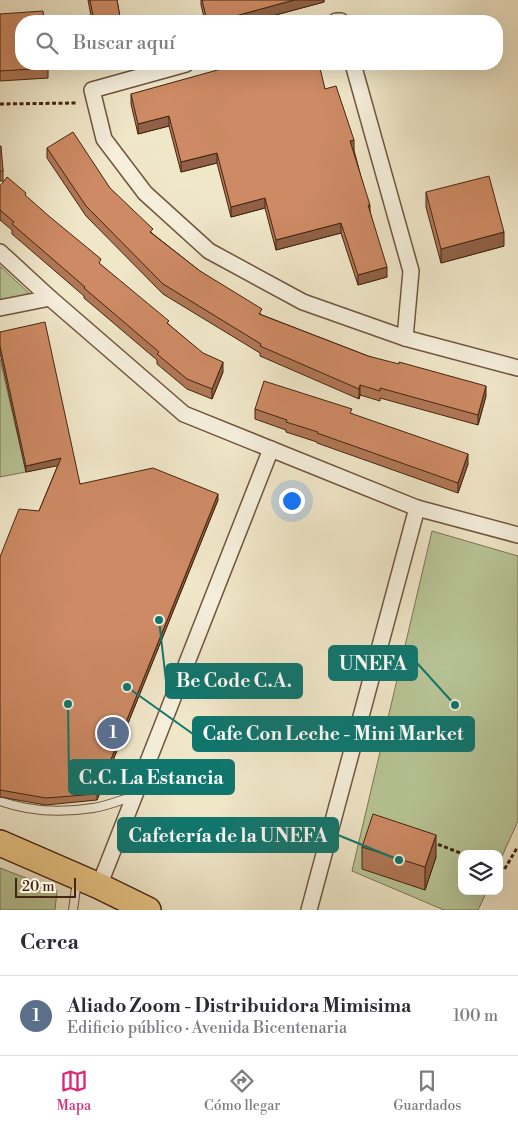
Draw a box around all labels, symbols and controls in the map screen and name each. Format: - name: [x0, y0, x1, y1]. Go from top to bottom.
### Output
- search box: [15, 15, 503, 70]
- icon: search: [33, 29, 61, 57]
- text: Buscar aquí: [73, 31, 175, 55]
- your location: [279, 488, 305, 514]
- callout: UNEFA: [329, 646, 417, 680]
- text: UNEFA: [339, 652, 407, 676]
- callout: Be Code C.A.: [166, 664, 302, 698]
- text: Be Code C.A.: [176, 669, 292, 693]
- pin: 1: [97, 714, 129, 752]
- callout: Cafe Con Leche - Mini Market: [193, 717, 474, 751]
- text: Cafe Con Leche - Mini Market: [202, 722, 464, 746]
- callout: C.C. La Estancia: [69, 760, 234, 794]
- text: C.C. La Estancia: [79, 766, 224, 790]
- callout: Cafetería de la UNEFA: [118, 818, 338, 852]
- text: Cafetería de la UNEFA: [128, 824, 328, 848]
- map controls: [458, 850, 503, 895]
- button: layers: [458, 850, 503, 895]
- scale bar: [15, 875, 76, 898]
- text: 20 m: [22, 878, 54, 896]
- text: Cerca: [20, 930, 79, 956]
- text: Aliado Zoom - Distribuidora Mimisima: [67, 994, 411, 1018]
- text: 1: [32, 1006, 40, 1026]
- text: 100 m: [453, 1006, 498, 1026]
- text: Edificio público · Avenida Bicentenaria: [67, 1018, 347, 1038]
- tab: Mapa: [56, 1067, 91, 1115]
- tab: Cómo llegar: [204, 1067, 280, 1115]
- tab: Guardados: [393, 1067, 462, 1115]

